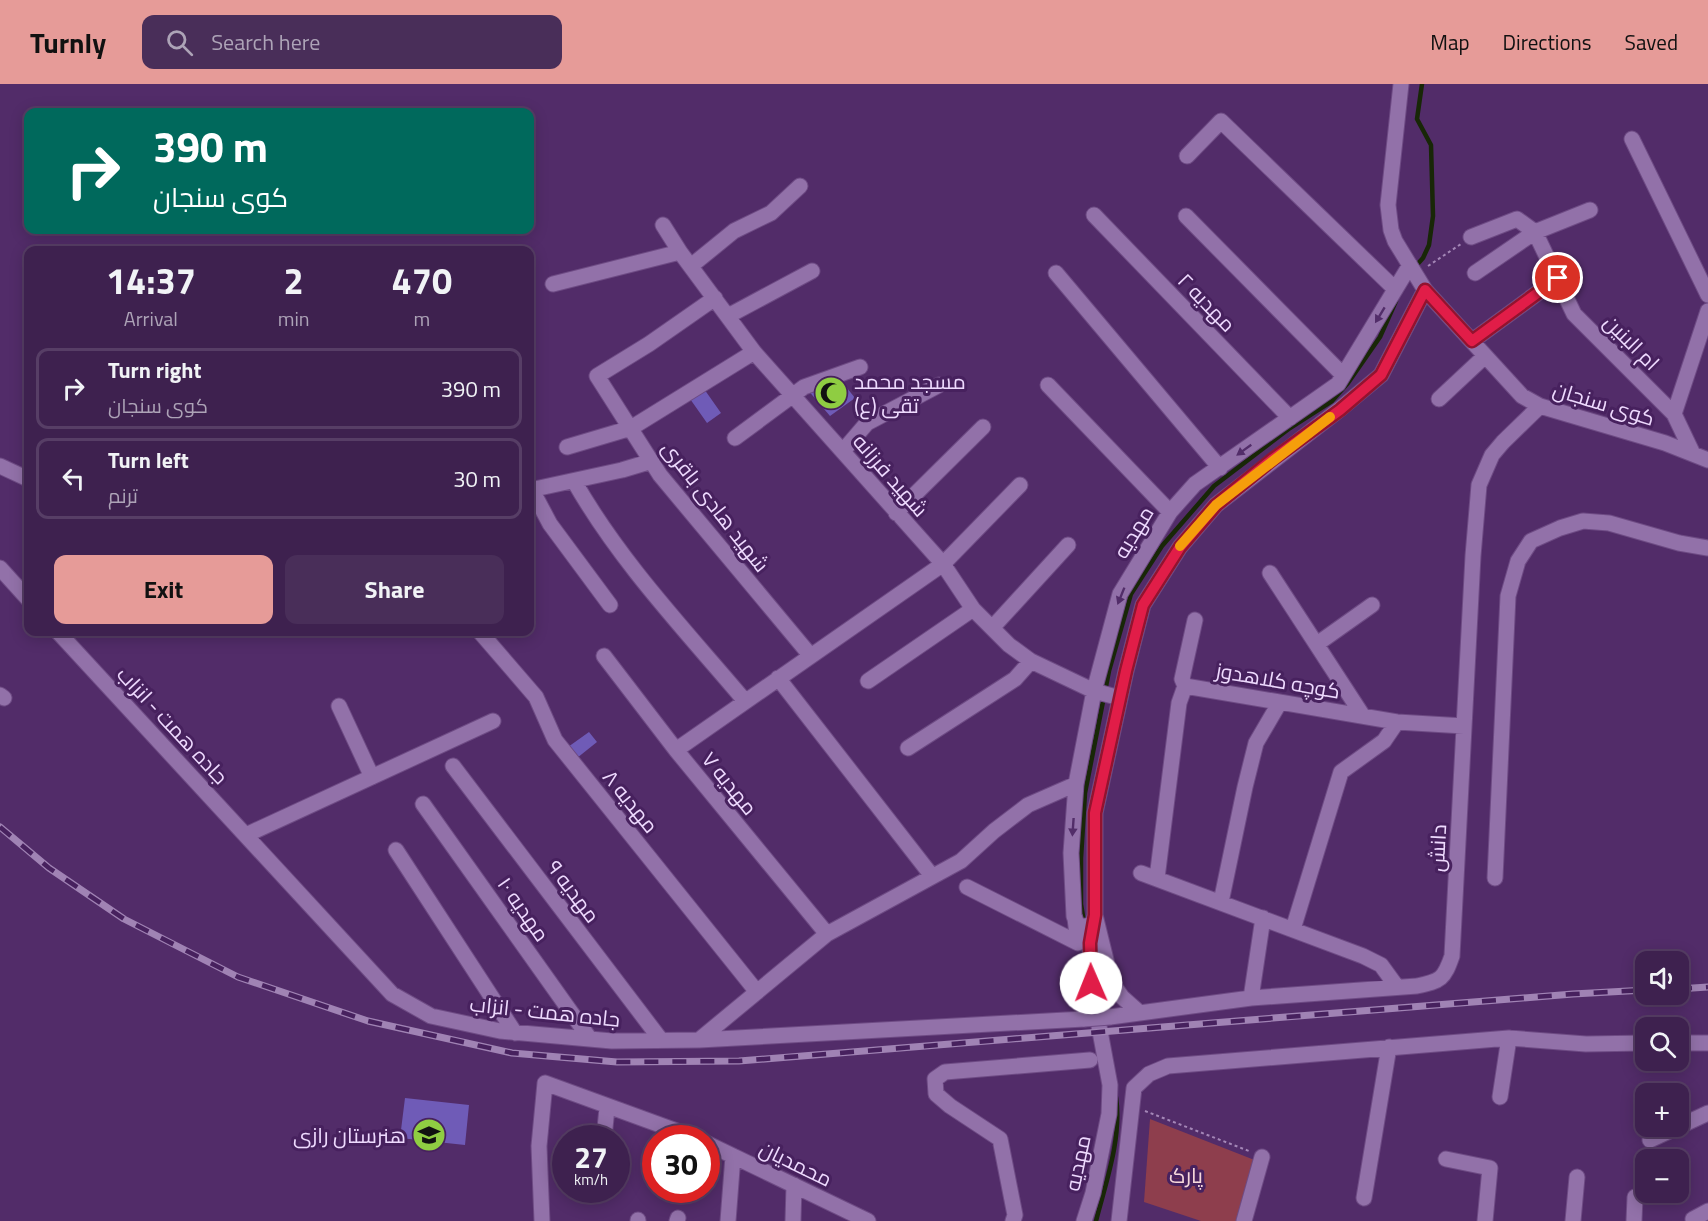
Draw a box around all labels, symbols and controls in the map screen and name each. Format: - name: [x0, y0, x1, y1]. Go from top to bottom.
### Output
- search box: [142, 15, 562, 69]
- text: Turnly: [30, 21, 106, 64]
- text: Search here: [211, 25, 320, 59]
- icon: search: [163, 26, 196, 59]
- text: Map: [1430, 26, 1470, 58]
- text: Directions: [1503, 26, 1592, 58]
- text: Saved: [1625, 26, 1678, 58]
- text: 390 m: [153, 114, 268, 178]
- icon: right: [54, 132, 132, 210]
- text: کوی سنجان: [153, 176, 288, 217]
- pin: [1532, 252, 1583, 303]
- text: 14:37: [106, 253, 196, 308]
- text: 2: [284, 253, 304, 308]
- text: 470: [392, 253, 452, 308]
- icon: arrive: [1541, 261, 1574, 294]
- street label: مهدیه ۲: [1170, 265, 1244, 339]
- text: Arrival: [124, 303, 178, 334]
- text: min: [278, 303, 310, 334]
- text: m: [413, 303, 430, 334]
- one-way arrow: [1374, 307, 1385, 323]
- street label: ام البنین: [1597, 307, 1667, 377]
- text: Turn right: [108, 353, 202, 387]
- place label: مسجد محمد تقی (ع): [854, 365, 966, 421]
- icon: right: [57, 372, 90, 405]
- text: 390 m: [441, 372, 501, 406]
- street label: کوی سنجان: [1549, 372, 1659, 434]
- mosque icon: مسجد محمد تقی (ع): [813, 375, 849, 411]
- text: کوی سنجان: [108, 390, 208, 421]
- street label: شهید فرزانه: [846, 426, 936, 524]
- street label: شهید هادی باقری: [654, 433, 778, 579]
- text: Turn left: [108, 443, 189, 477]
- one-way arrow: [1237, 443, 1252, 455]
- icon: left: [57, 462, 90, 495]
- text: 30 m: [453, 462, 501, 496]
- text: ترنم: [108, 480, 138, 511]
- street label: مهدیه: [1105, 500, 1161, 564]
- button: Exit: [54, 555, 273, 624]
- button: Share: [285, 555, 504, 624]
- one-way arrow: [1116, 587, 1125, 605]
- street label: کوچه کلاهدوز: [1212, 653, 1343, 707]
- street label: جاده همت - انزاب: [110, 659, 236, 791]
- street label: مهدیه ۷: [694, 744, 766, 822]
- street label: مهدیه ۸: [595, 762, 667, 840]
- one-way arrow: [1068, 818, 1078, 837]
- street label: دانش: [1420, 823, 1454, 873]
- street label: مهدیه ۹: [540, 853, 608, 929]
- street label: مهدیه ۱۰: [490, 870, 558, 948]
- position arrow: [1059, 951, 1123, 1015]
- map controls: [1635, 951, 1689, 1203]
- button: sound: [1635, 951, 1689, 1005]
- street label: جاده همت - انزاب: [468, 987, 622, 1035]
- button: search: [1635, 1017, 1689, 1071]
- button: +: [1635, 1083, 1689, 1137]
- school or university icon: هنرستان رازی: [411, 1117, 447, 1153]
- place label: هنرستان رازی: [293, 1119, 406, 1151]
- speed limit sign: 30: [642, 1125, 720, 1203]
- street label: محمدیان: [754, 1132, 838, 1194]
- street label: مهدیه: [1055, 1132, 1099, 1194]
- text: 27: [574, 1134, 608, 1180]
- button: −: [1635, 1149, 1689, 1203]
- park label: پارک: [1169, 1159, 1203, 1191]
- text: km/h: [574, 1168, 608, 1191]

